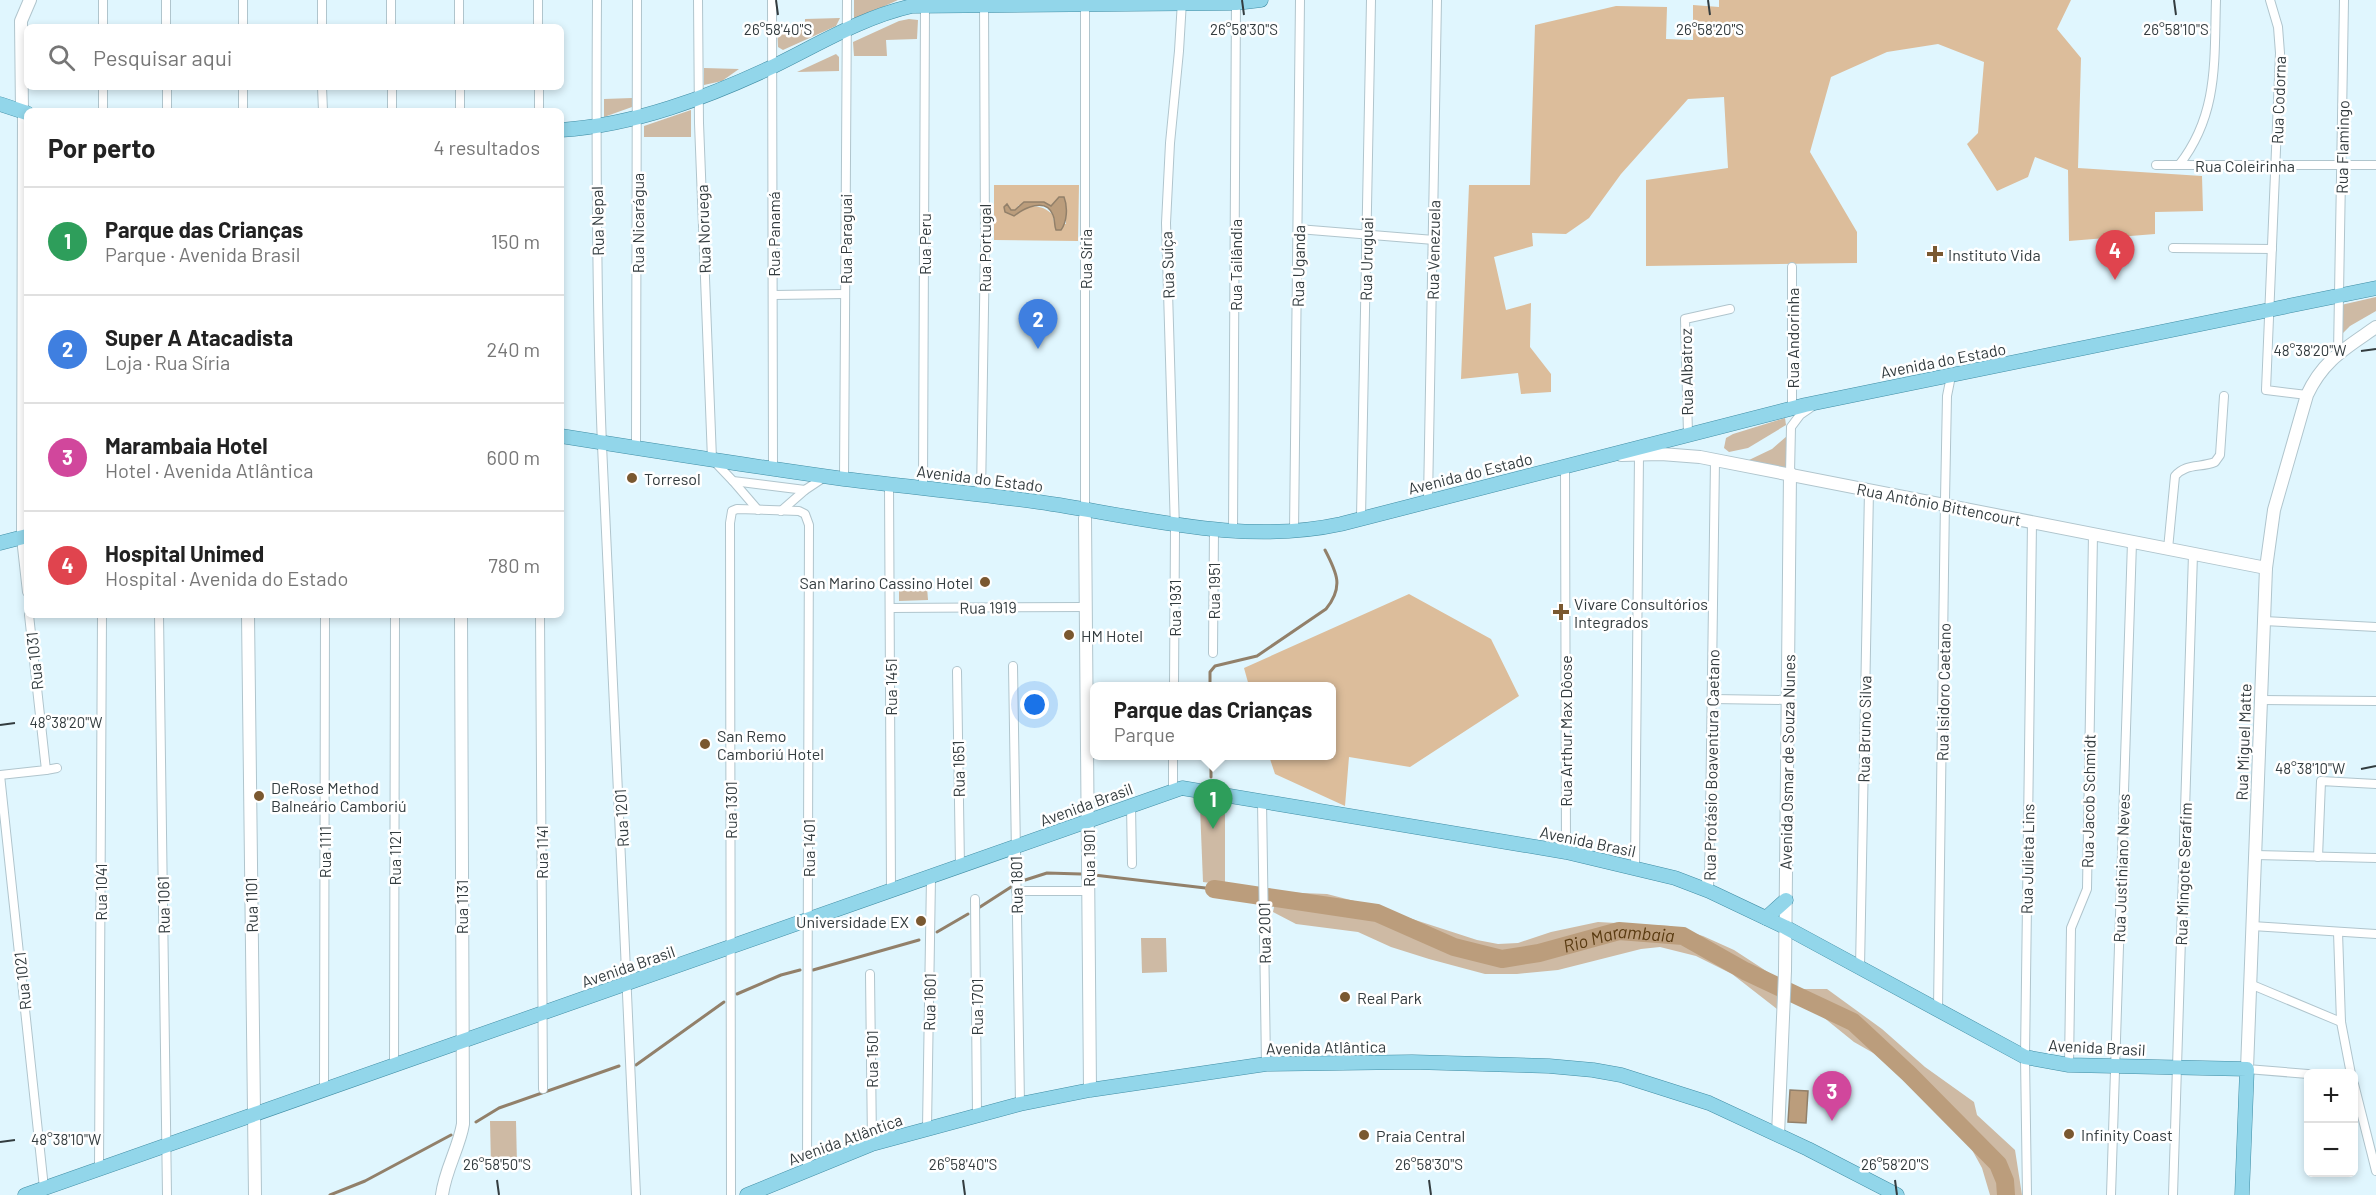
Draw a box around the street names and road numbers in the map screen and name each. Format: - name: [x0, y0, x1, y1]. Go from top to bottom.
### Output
- street label: Rua Codorna: [2267, 56, 2289, 144]
- street label: Rua Flamingo: [2332, 100, 2352, 194]
- street label: Rua Coleirinha: [2195, 156, 2295, 175]
- street label: Rua Nicarágua: [628, 173, 647, 273]
- street label: Rua Noruega: [692, 184, 714, 274]
- street label: Rua Nepal: [587, 186, 607, 256]
- street label: Rua Panamá: [764, 191, 783, 277]
- street label: Rua Paraguai: [836, 194, 855, 284]
- street label: Rua Venezuela: [1423, 200, 1443, 300]
- street label: Rua Portugal: [975, 204, 994, 292]
- street label: Rua Peru: [915, 213, 934, 275]
- street label: Rua Uruguai: [1356, 217, 1376, 301]
- street label: Rua Tailândia: [1226, 219, 1245, 311]
- street label: Rua Uganda: [1288, 225, 1308, 307]
- street label: Rua Síria: [1076, 229, 1095, 289]
- street label: Rua Suíça: [1156, 231, 1178, 299]
- street label: Rua Andorinha: [1783, 288, 1802, 388]
- street label: Rua Albatroz: [1676, 328, 1696, 416]
- street label: Avenida do Estado: [1879, 339, 2007, 381]
- street label: Avenida do Estado: [1406, 448, 1534, 498]
- street label: Avenida do Estado: [916, 461, 1044, 495]
- street label: Rua Antônio Bittencourt: [1855, 479, 2023, 529]
- street label: Rua 1951: [1204, 562, 1223, 620]
- street label: Rua 1931: [1165, 579, 1184, 637]
- street label: Rua 1919: [959, 597, 1017, 617]
- street label: Rua Isidoro Caetano: [1932, 623, 1954, 761]
- street label: Rua 1031: [22, 631, 46, 691]
- street label: Rua Protásio Boaventura Caetano: [1699, 649, 1723, 881]
- street label: Avenida Osmar de Souza Nunes: [1776, 654, 1798, 870]
- street label: Rua Arthur Max Dôose: [1556, 655, 1575, 807]
- street label: Rua 1451: [881, 658, 900, 716]
- street label: Rua Bruno Silva: [1854, 675, 1874, 783]
- street label: Rua Miguel Matte: [2231, 683, 2255, 801]
- street label: Rua Jacob Schmidt: [2077, 734, 2099, 868]
- street label: Rua 1651: [948, 740, 968, 798]
- street label: Avenida Brasil: [1037, 778, 1135, 830]
- street label: Rua 1301: [721, 781, 740, 839]
- street label: Rua 1201: [610, 788, 632, 848]
- street label: Rua Justiniano Neves: [2109, 793, 2133, 943]
- street label: Rua Mingote Serafim: [2171, 802, 2195, 946]
- street label: Rua Julieta Lins: [2017, 804, 2037, 914]
- street label: Rua 1401: [799, 819, 818, 877]
- street label: Avenida Brasil: [1538, 822, 1638, 860]
- street label: Rua 1141: [532, 825, 551, 879]
- street label: Rua 1111: [315, 826, 334, 878]
- street label: Rua 1901: [1079, 829, 1098, 887]
- street label: Rua 1121: [385, 831, 404, 885]
- street label: Rua 1801: [1006, 856, 1026, 914]
- street label: Rua 1041: [91, 863, 110, 921]
- street label: Rua 1061: [153, 876, 173, 934]
- street label: Rua 1101: [241, 877, 261, 933]
- street label: Rua 1131: [452, 880, 471, 934]
- street label: Rua 2001: [1254, 902, 1274, 964]
- street label: Avenida Brasil: [579, 941, 677, 991]
- street label: Rua 1021: [10, 951, 34, 1011]
- street label: Rua 1601: [919, 973, 939, 1031]
- street label: Rua 1701: [967, 978, 986, 1036]
- street label: Rua 1501: [862, 1030, 881, 1088]
- street label: Avenida Brasil: [2048, 1035, 2146, 1059]
- street label: Avenida Atlântica: [1266, 1036, 1386, 1058]
- street label: Avenida Atlântica: [785, 1110, 905, 1168]

